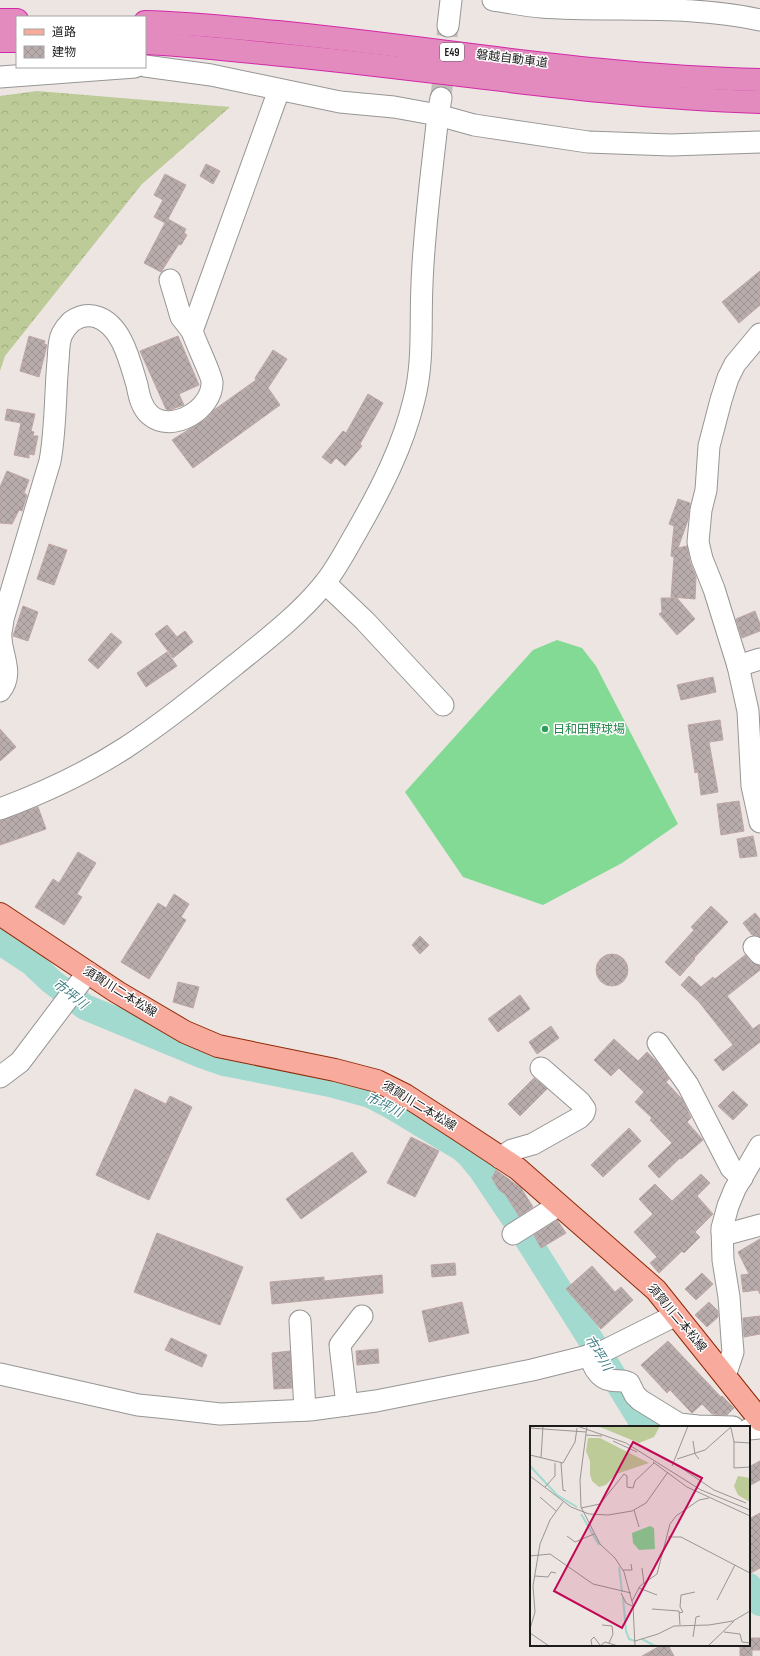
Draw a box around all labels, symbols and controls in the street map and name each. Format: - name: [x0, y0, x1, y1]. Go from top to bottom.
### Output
- legend: [16, 16, 146, 68]
- text: 道路: [52, 25, 76, 40]
- road number: E49: [440, 43, 464, 61]
- text: 建物: [52, 45, 76, 60]
- street label: 磐越自動車道: [475, 47, 549, 71]
- place label: 日和田野球場: [553, 722, 625, 737]
- marker: 日和田野球場: [540, 724, 550, 734]
- street label: 須賀川二本松線: [80, 963, 160, 1021]
- water label: 市坪川: [50, 976, 92, 1014]
- street label: 須賀川二本松線: [379, 1078, 459, 1134]
- water label: 市坪川: [363, 1089, 407, 1122]
- street label: 須賀川二本松線: [644, 1281, 710, 1355]
- water label: 市坪川: [581, 1332, 616, 1375]
- inset map: [530, 1426, 750, 1646]

